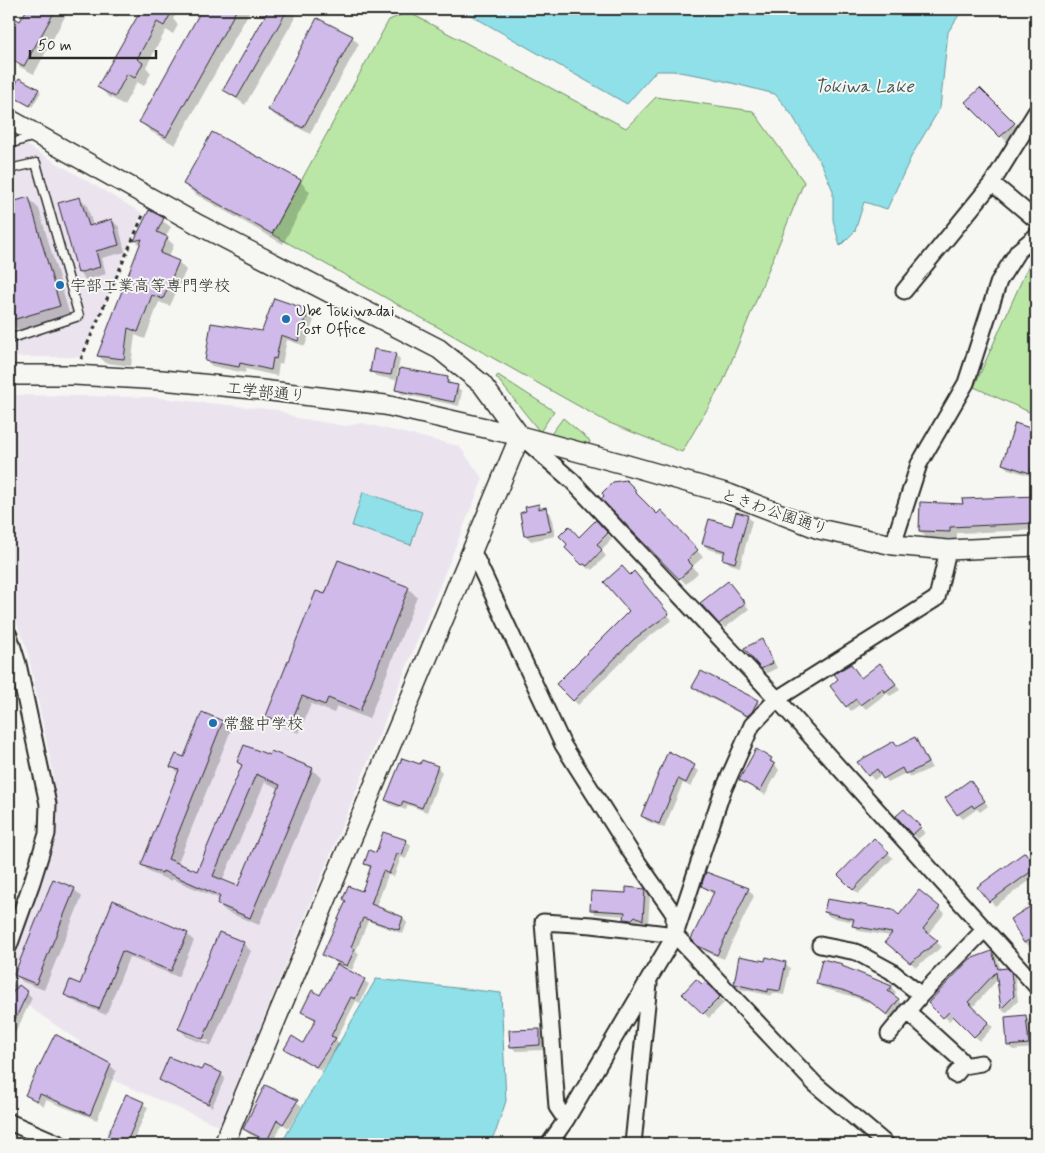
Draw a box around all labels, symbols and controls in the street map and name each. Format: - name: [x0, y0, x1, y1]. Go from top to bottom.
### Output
- scale bar: [30, 28, 156, 60]
- text: 50 m: [38, 36, 72, 56]
- water label: Tokiwa Lake: [814, 75, 914, 99]
- place label: 宇部工業高等専門学校: [70, 276, 230, 297]
- marker: 宇部工業高等専門学校: [54, 279, 66, 291]
- place label: Ube Tokiwadai Post Office: [296, 301, 394, 340]
- marker: Ube Tokiwadai Post Office: [280, 313, 292, 325]
- street label: 工学部通り: [225, 378, 307, 407]
- street label: ときわ公園通り: [718, 484, 831, 541]
- place label: 常盤中学校: [223, 714, 303, 735]
- marker: 常盤中学校: [207, 717, 219, 729]

